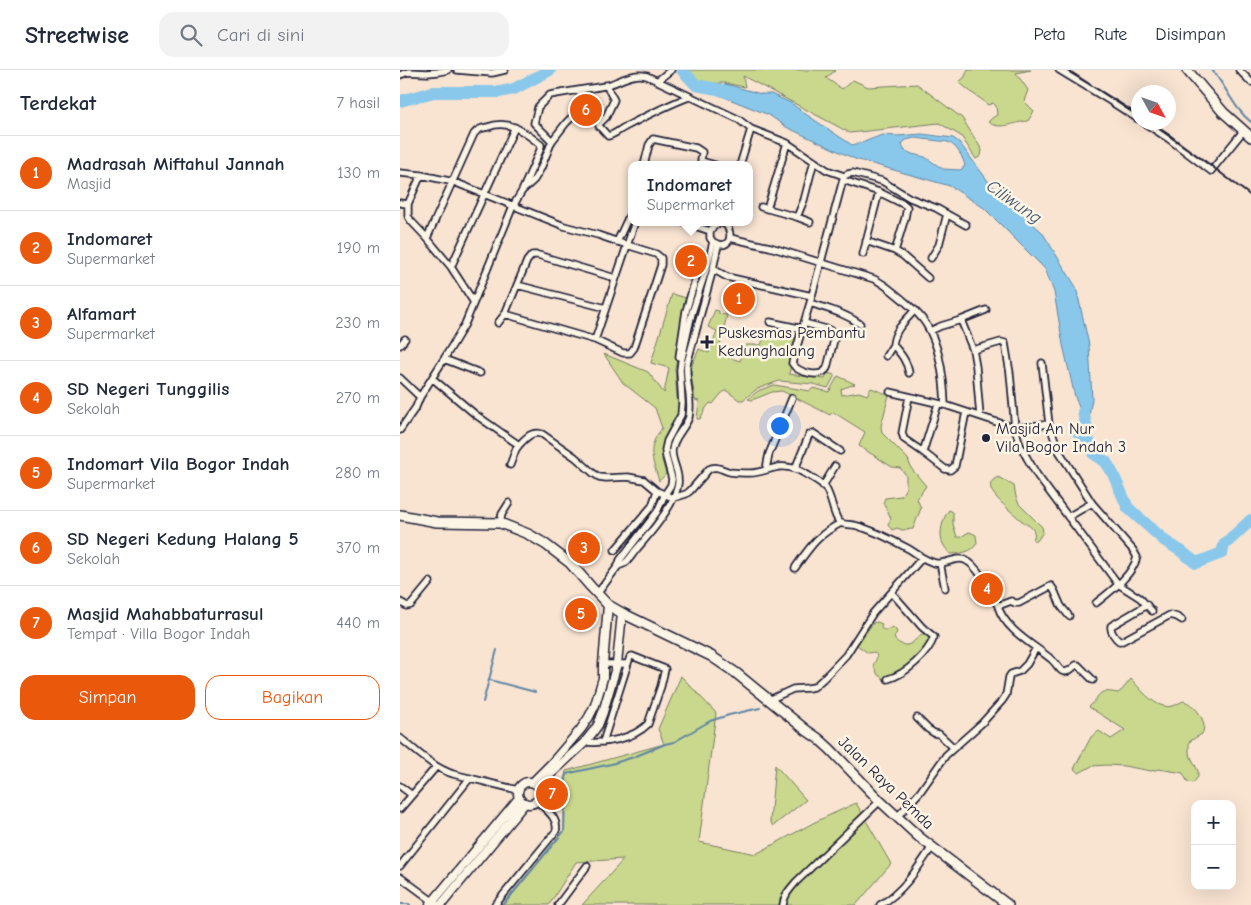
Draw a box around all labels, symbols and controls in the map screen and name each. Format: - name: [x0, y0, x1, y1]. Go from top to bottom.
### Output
- search box: [159, 12, 509, 57]
- text: Streetwise: [25, 21, 129, 49]
- icon: search: [177, 21, 205, 49]
- text: Cari di sini: [217, 24, 305, 46]
- text: Peta: [1033, 24, 1066, 45]
- text: Rute: [1094, 24, 1127, 45]
- text: Disimpan: [1155, 24, 1226, 45]
- north arrow: [1131, 85, 1176, 130]
- text: Terdekat: [20, 91, 96, 115]
- pin: 6: [570, 91, 602, 129]
- text: 7 hasil: [336, 94, 380, 112]
- text: Madrasah Miftahul Jannah: [67, 153, 285, 175]
- popup: [628, 161, 753, 226]
- text: 1: [33, 164, 39, 182]
- text: 130 m: [337, 164, 380, 182]
- text: Indomaret: [647, 174, 732, 196]
- text: Masjid: [67, 175, 111, 193]
- water label: Ciliwung: [982, 175, 1046, 229]
- text: Supermarket: [647, 196, 734, 214]
- text: Indomaret: [67, 228, 152, 250]
- text: 2: [32, 239, 40, 257]
- text: 190 m: [337, 239, 380, 257]
- pin: 2: [675, 242, 707, 280]
- text: Supermarket: [67, 250, 155, 268]
- pin: 1: [723, 280, 755, 318]
- text: Alfamart: [67, 303, 136, 325]
- text: 3: [32, 314, 40, 332]
- text: 230 m: [335, 314, 380, 332]
- place label: Puskesmas Pembantu Kedunghalang: [718, 324, 865, 360]
- text: Supermarket: [67, 325, 155, 343]
- marker: Puskesmas Pembantu Kedunghalang: [700, 335, 714, 349]
- text: SD Negeri Tunggilis: [67, 378, 229, 400]
- text: 4: [32, 389, 40, 407]
- text: 270 m: [336, 389, 380, 407]
- text: Sekolah: [67, 400, 120, 418]
- your location: [767, 413, 793, 439]
- place label: Masjid An Nur Vila Bogor Indah 3: [996, 420, 1126, 456]
- marker: Masjid An Nur Vila Bogor Indah 3: [980, 432, 992, 444]
- text: Indomart Vila Bogor Indah: [67, 453, 290, 475]
- text: 5: [32, 464, 40, 482]
- text: 280 m: [335, 464, 380, 482]
- text: Supermarket: [67, 475, 155, 493]
- text: SD Negeri Kedung Halang 5: [67, 528, 299, 550]
- pin: 3: [568, 529, 600, 567]
- text: 6: [32, 539, 40, 557]
- text: 370 m: [336, 539, 380, 557]
- text: Sekolah: [67, 550, 120, 568]
- pin: 4: [971, 570, 1003, 608]
- pin: 5: [565, 595, 597, 633]
- text: Masjid Mahabbaturrasul: [67, 603, 263, 625]
- text: 7: [32, 614, 40, 632]
- text: 440 m: [336, 614, 380, 632]
- text: Tempat · Villa Bogor Indah: [67, 625, 250, 643]
- button: Simpan: [20, 675, 195, 720]
- button: Bagikan: [205, 675, 380, 720]
- street label: Jalan Raya Pemda: [834, 733, 938, 833]
- pin: 7: [536, 775, 568, 813]
- map controls: [1191, 800, 1236, 890]
- button: +: [1191, 800, 1236, 845]
- button: −: [1191, 845, 1236, 890]

